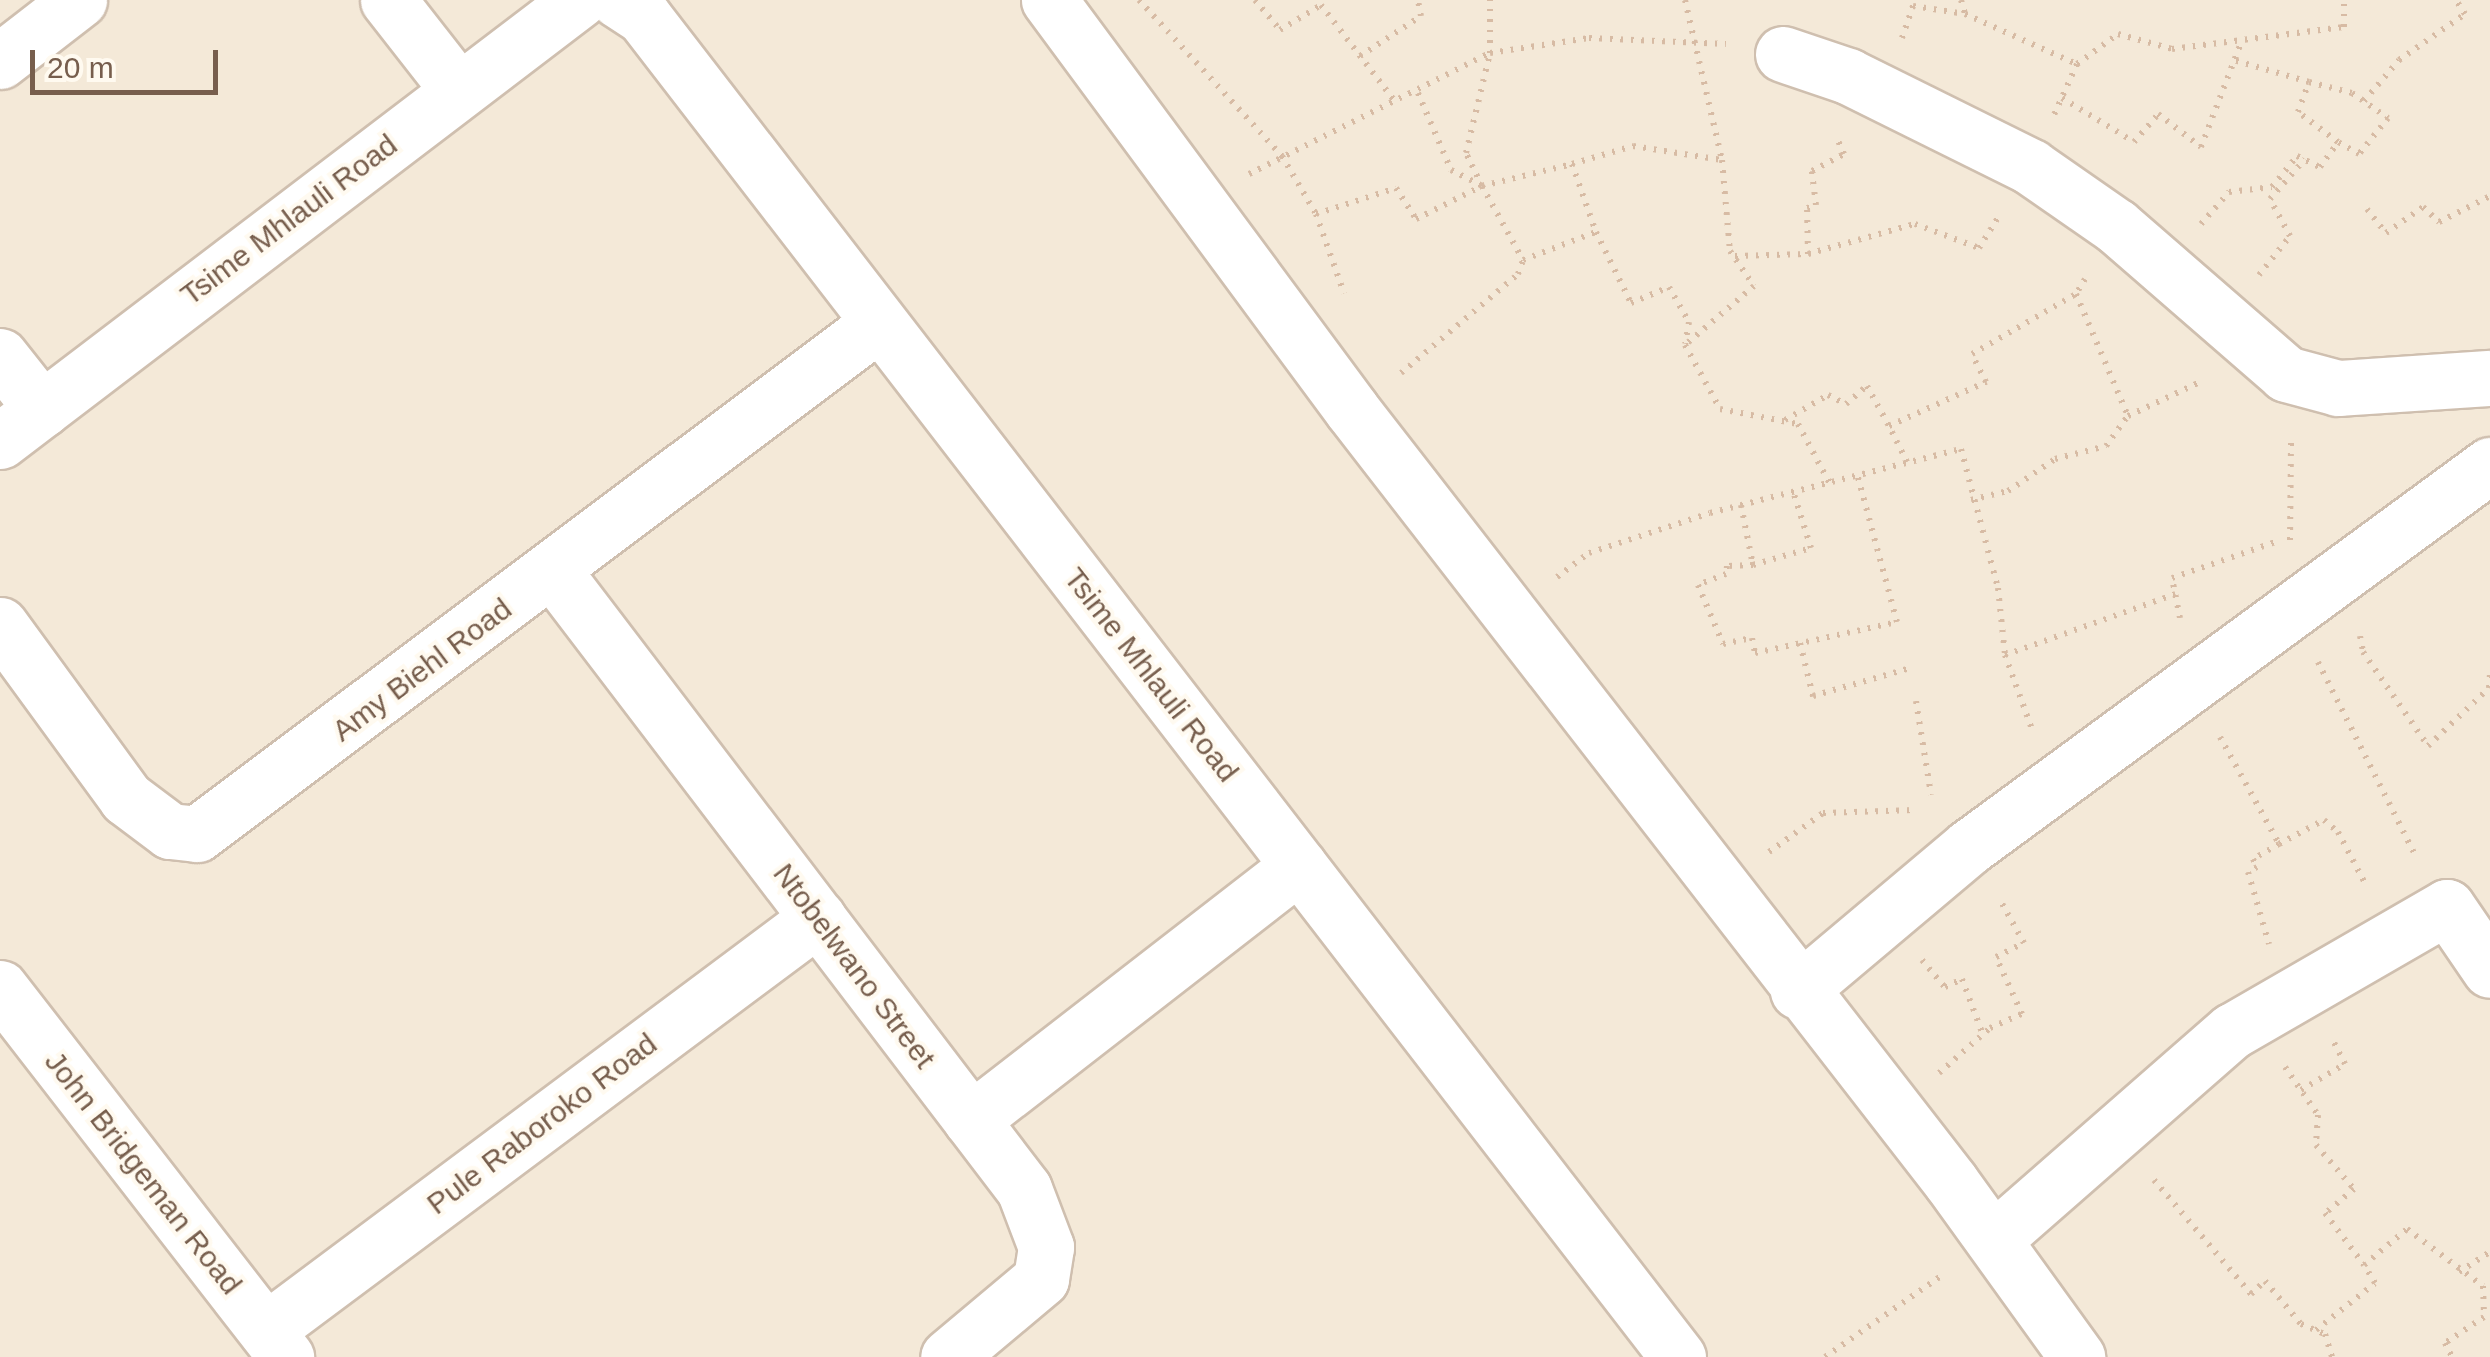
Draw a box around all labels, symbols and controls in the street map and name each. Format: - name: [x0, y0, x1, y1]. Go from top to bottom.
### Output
- scale bar: [35, 30, 222, 92]
- text: 20 m: [47, 51, 114, 84]
- street label: Tsime Mhlauli Road: [174, 127, 404, 313]
- street label: Tsime Mhlauli Road: [1056, 561, 1246, 789]
- street label: Amy Biehl Road: [325, 591, 519, 749]
- street label: Ntobelwano Street: [765, 857, 943, 1075]
- street label: Pule Raboroko Road: [420, 1026, 664, 1222]
- street label: John Bridgeman Road: [37, 1044, 249, 1302]

